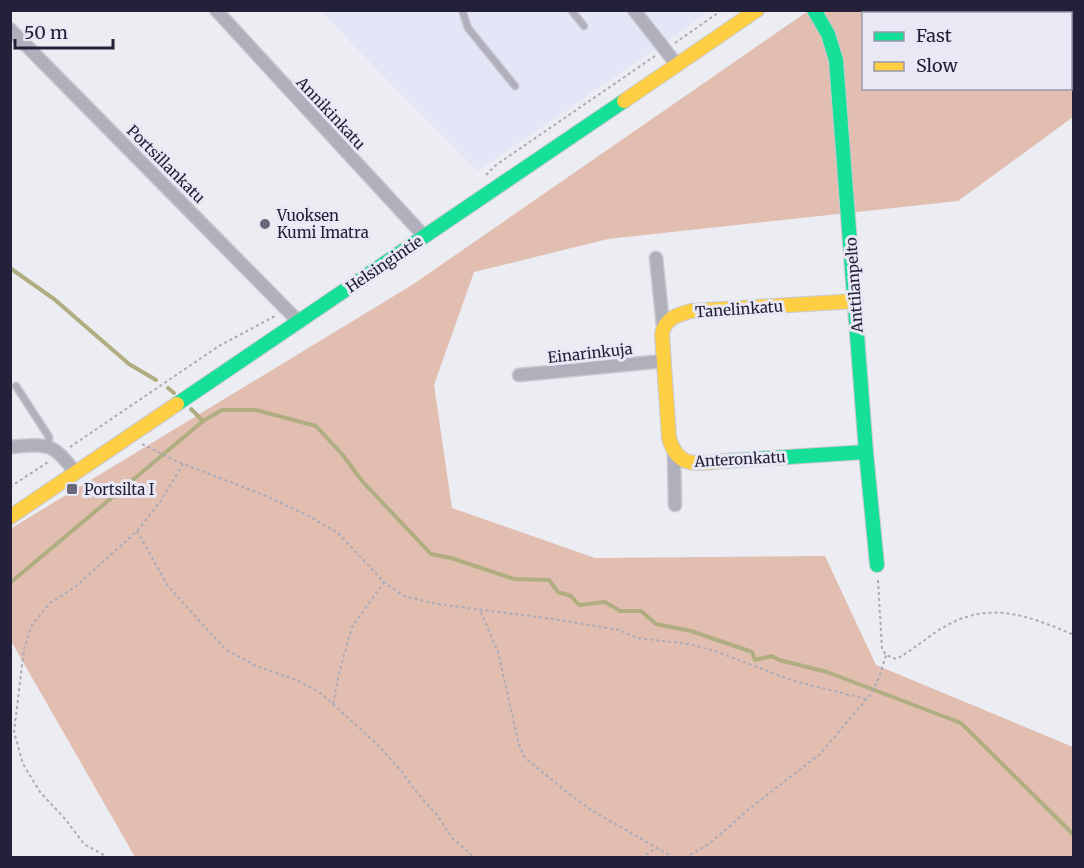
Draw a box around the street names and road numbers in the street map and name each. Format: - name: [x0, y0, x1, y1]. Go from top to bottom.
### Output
- street label: Annikinkatu: [292, 72, 369, 153]
- street label: Portsillankatu: [123, 121, 209, 207]
- street label: Helsingintie: [342, 231, 426, 297]
- street label: Anttilanpelto: [841, 236, 867, 334]
- street label: Tanelinkatu: [694, 296, 784, 322]
- street label: Einarinkuja: [547, 339, 633, 367]
- street label: Anteronkatu: [693, 447, 786, 471]

